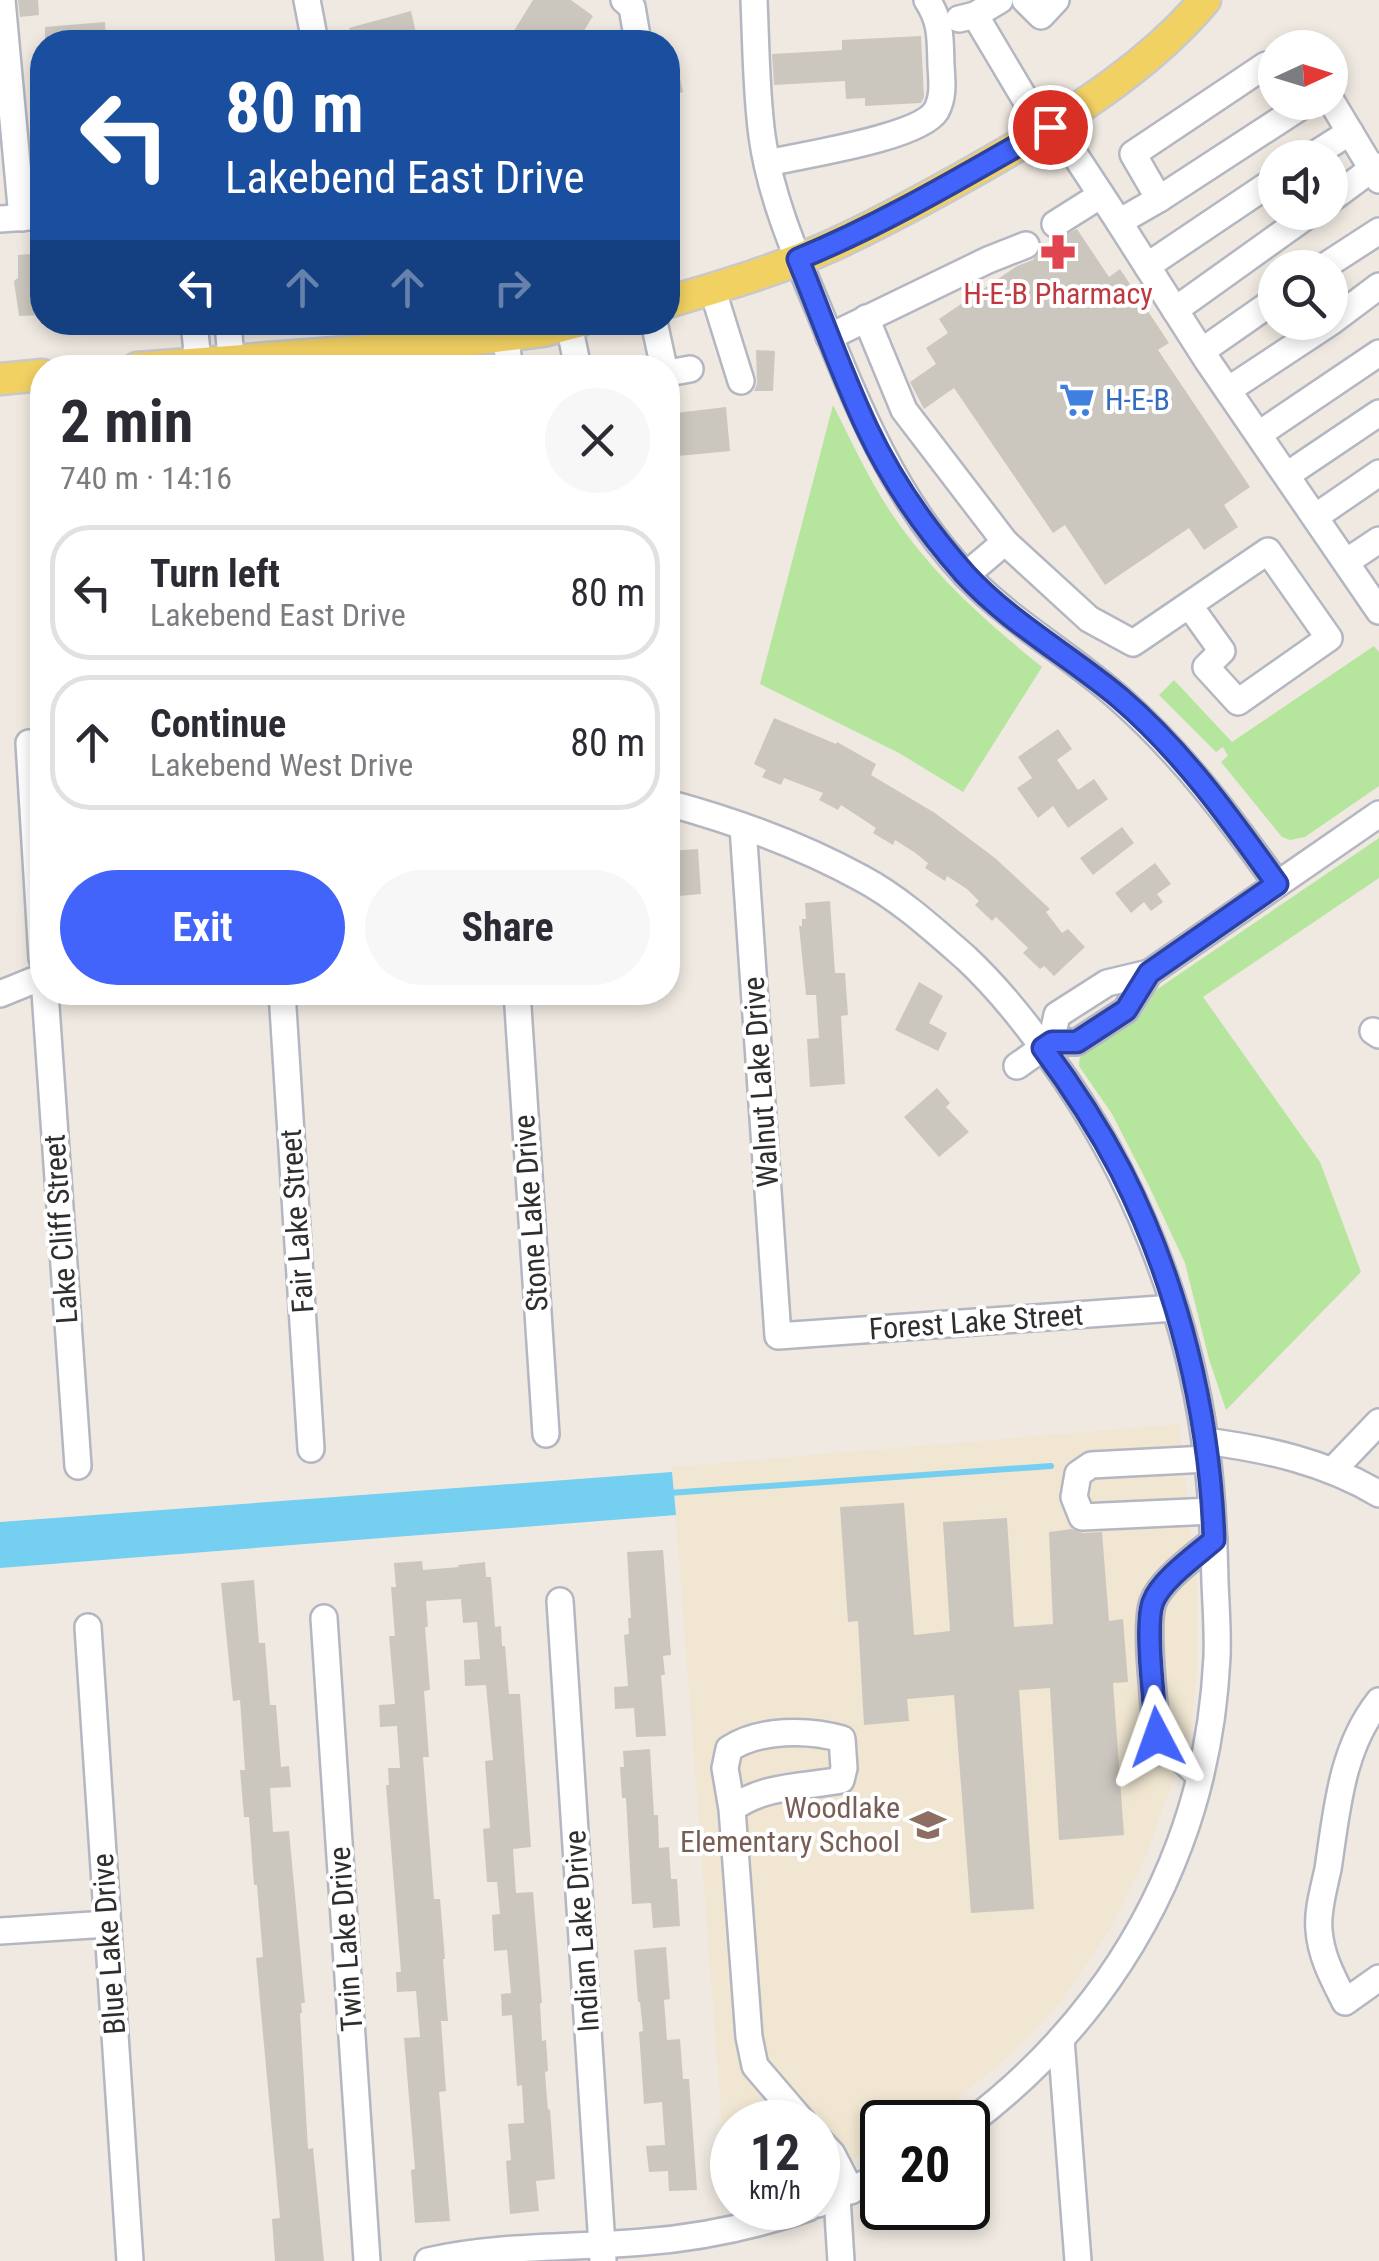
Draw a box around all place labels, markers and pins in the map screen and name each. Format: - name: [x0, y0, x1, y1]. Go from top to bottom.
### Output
- pin: [1008, 85, 1093, 170]
- pharmacy icon: H-E-B Pharmacy: [1039, 233, 1077, 271]
- place label: H-E-B Pharmacy: [963, 276, 1153, 311]
- supermarket icon: H-E-B: [1058, 381, 1096, 419]
- place label: H-E-B: [1105, 382, 1170, 417]
- place label: Woodlake Elementary School: [680, 1790, 900, 1859]
- school or university icon: Woodlake Elementary School: [909, 1806, 947, 1844]

